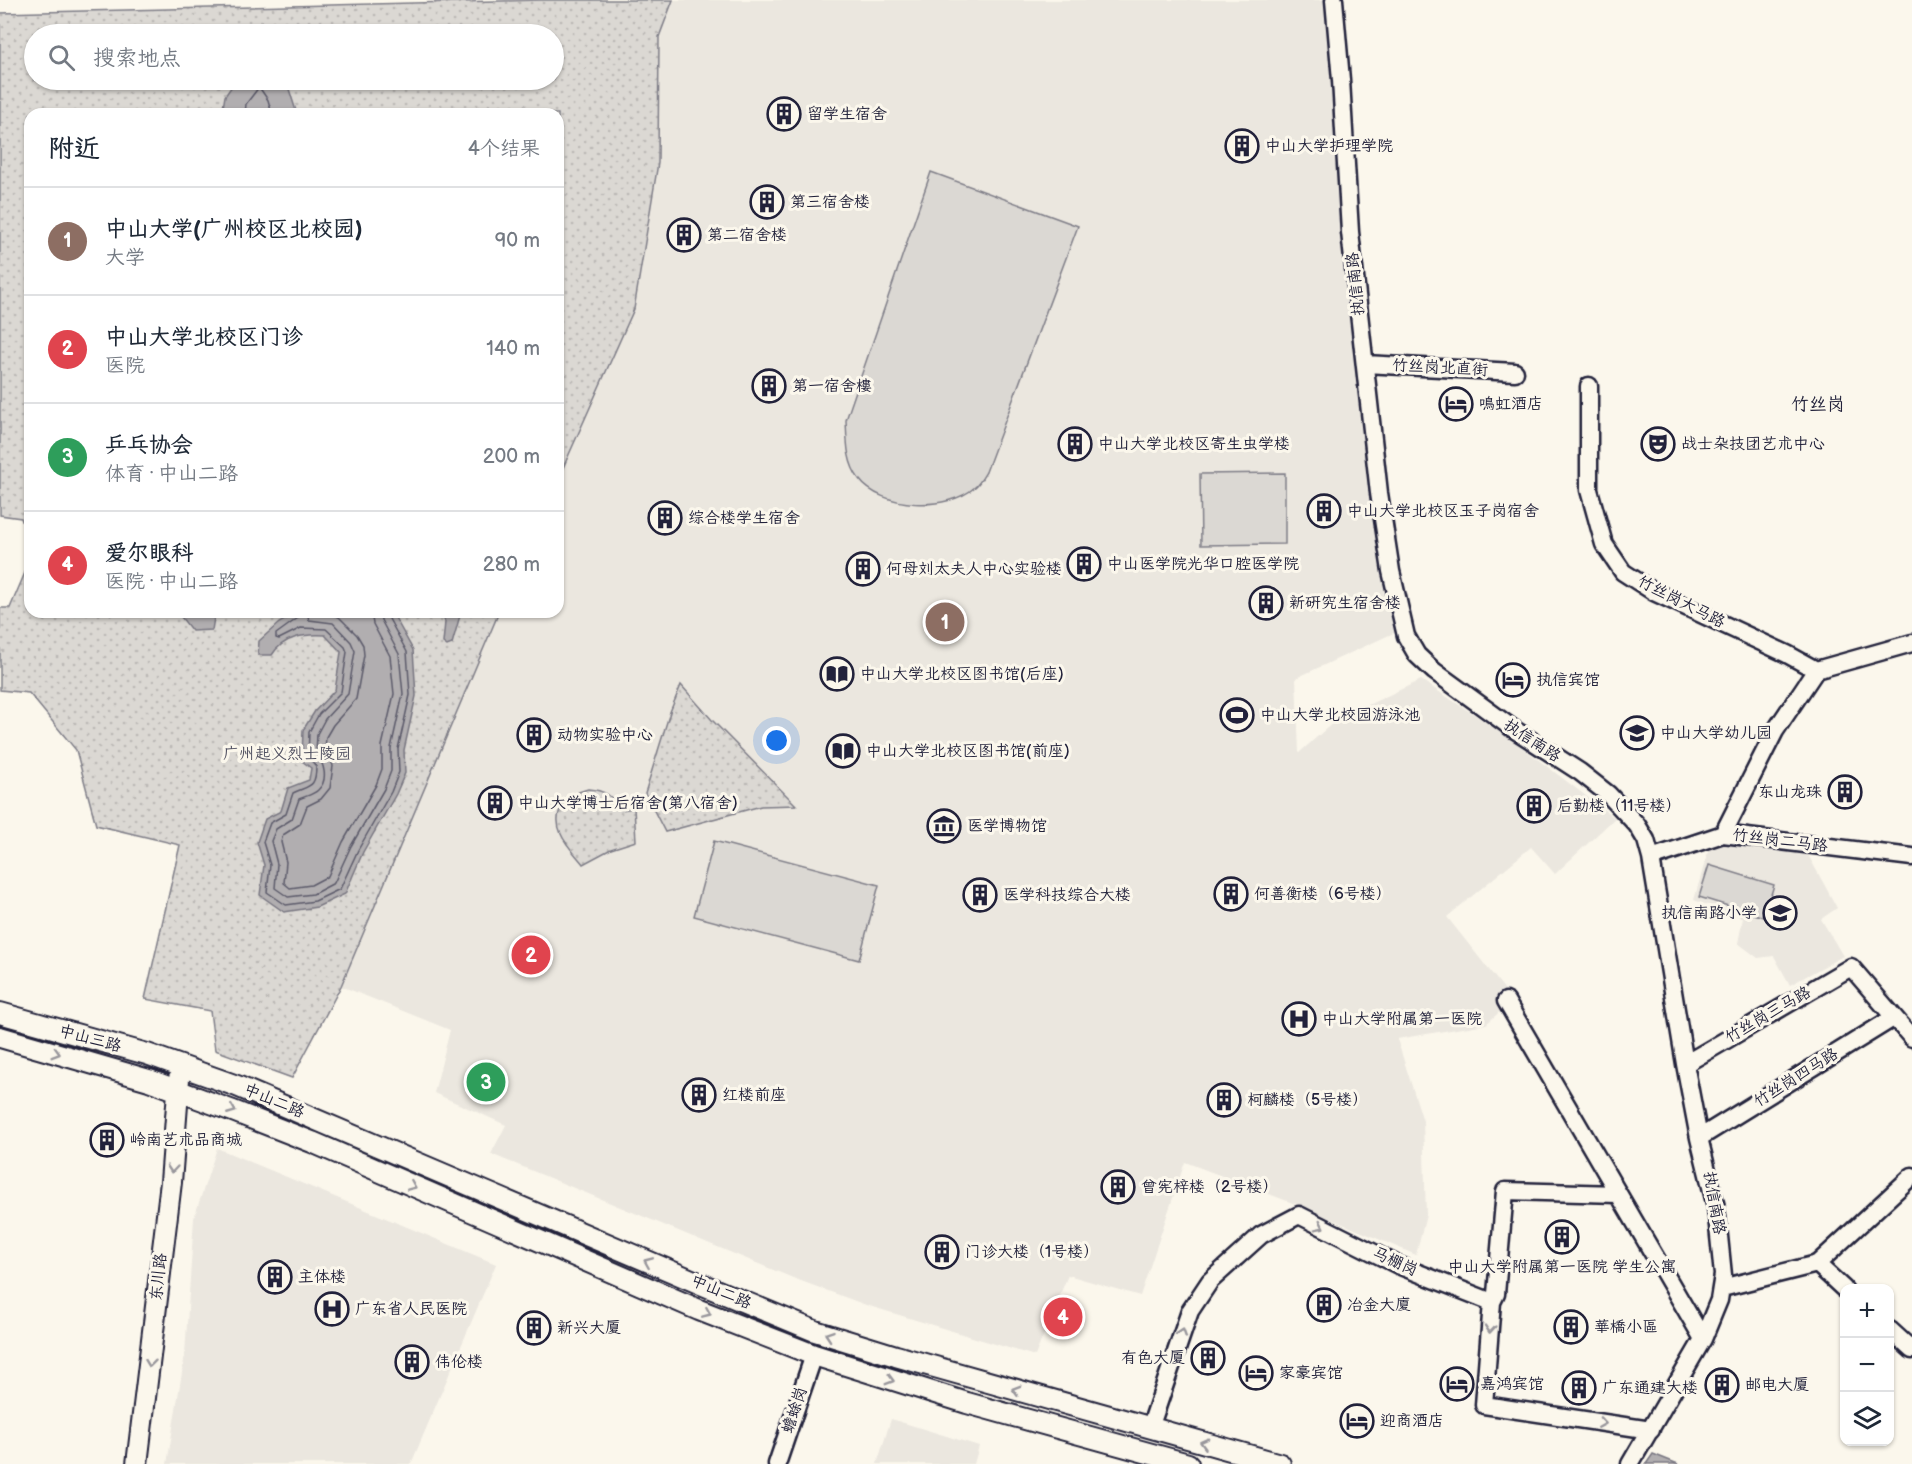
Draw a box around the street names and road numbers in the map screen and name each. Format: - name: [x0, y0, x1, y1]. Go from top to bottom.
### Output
- street label: 执信南路: [1343, 251, 1369, 317]
- street label: 竹丝岗北直街: [1392, 356, 1488, 380]
- street label: 竹丝岗大马路: [1634, 572, 1728, 632]
- street label: 执信南路: [1500, 716, 1564, 766]
- street label: 竹丝岗二马路: [1731, 826, 1829, 856]
- street label: 竹丝岗三马路: [1722, 983, 1814, 1047]
- street label: 中山三路: [57, 1022, 123, 1056]
- street label: 竹丝岗四马路: [1750, 1045, 1842, 1111]
- street label: 中山二路: [241, 1080, 307, 1122]
- street label: 执信南路: [1699, 1170, 1729, 1236]
- street label: 马棚岗: [1369, 1244, 1421, 1280]
- street label: 东川路: [147, 1252, 171, 1302]
- street label: 中山二路: [688, 1271, 754, 1313]
- street label: 蟾蜍岗: [779, 1384, 811, 1436]

